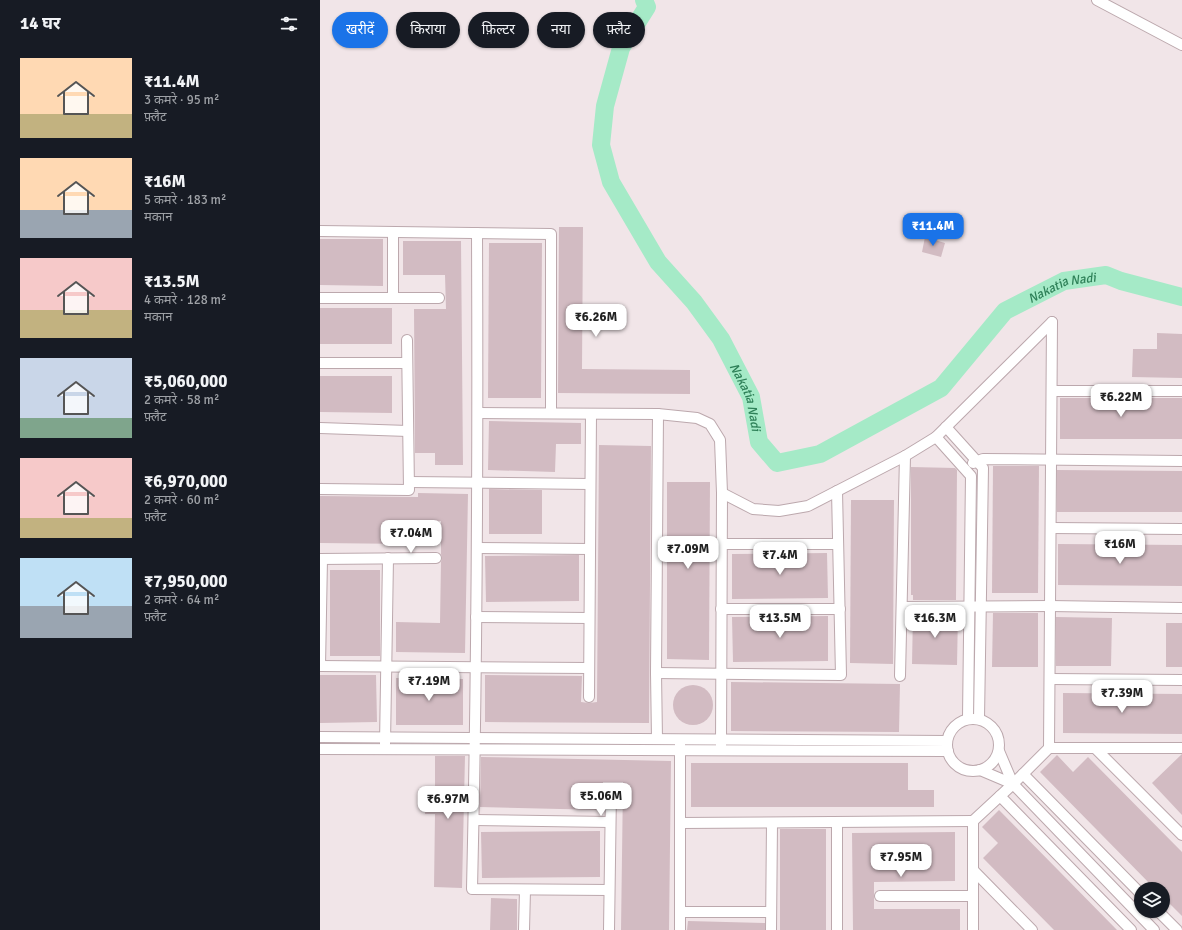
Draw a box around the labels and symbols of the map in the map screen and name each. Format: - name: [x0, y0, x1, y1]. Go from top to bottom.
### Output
- pin: ₹11.4M: [900, 213, 966, 247]
- water label: Nakatia Nadi: [1025, 269, 1098, 307]
- pin: ₹6.26M: [563, 304, 629, 338]
- water label: Nakatia Nadi: [726, 360, 764, 434]
- pin: ₹6.22M: [1088, 384, 1154, 418]
- pin: ₹7.04M: [378, 520, 444, 554]
- pin: ₹16M: [1096, 531, 1144, 565]
- pin: ₹7.09M: [655, 536, 721, 570]
- pin: ₹7.4M: [752, 542, 808, 576]
- pin: ₹13.5M: [747, 605, 813, 639]
- pin: ₹16.3M: [902, 605, 968, 639]
- pin: ₹7.19M: [396, 668, 462, 702]
- pin: ₹7.39M: [1089, 680, 1155, 714]
- pin: ₹5.06M: [568, 783, 634, 817]
- pin: ₹6.97M: [415, 786, 481, 820]
- pin: ₹7.95M: [868, 844, 934, 878]

